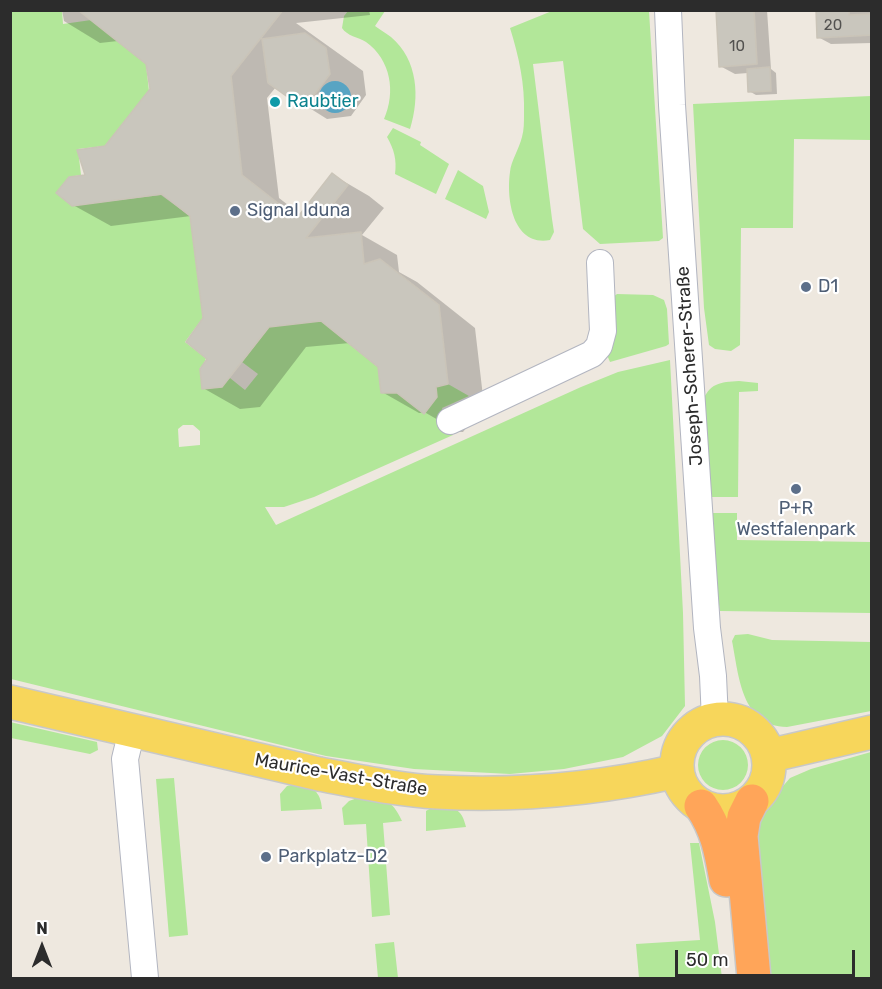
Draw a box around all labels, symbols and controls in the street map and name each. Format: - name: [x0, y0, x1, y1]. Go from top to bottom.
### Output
- house number: 20: [824, 17, 842, 35]
- house number: 10: [729, 38, 745, 56]
- place label: Raubtier: [287, 91, 358, 113]
- marker: Raubtier: [268, 95, 282, 109]
- place label: Signal Iduna: [247, 200, 350, 222]
- marker: Signal Iduna: [228, 204, 242, 218]
- street label: Joseph-Scherer-Straße: [672, 265, 708, 467]
- place label: D1: [818, 276, 838, 298]
- marker: D1: [799, 280, 813, 294]
- marker: P+R Westfalenpark: [789, 482, 803, 496]
- place label: P+R Westfalenpark: [736, 498, 856, 540]
- street label: Maurice-Vast-Straße: [253, 749, 429, 801]
- place label: Parkplatz-D2: [278, 846, 388, 868]
- marker: Parkplatz-D2: [259, 850, 273, 864]
- north arrow: [12, 917, 72, 977]
- text: N: [36, 919, 48, 938]
- scale bar: [678, 938, 858, 976]
- text: 50 m: [686, 949, 729, 971]

